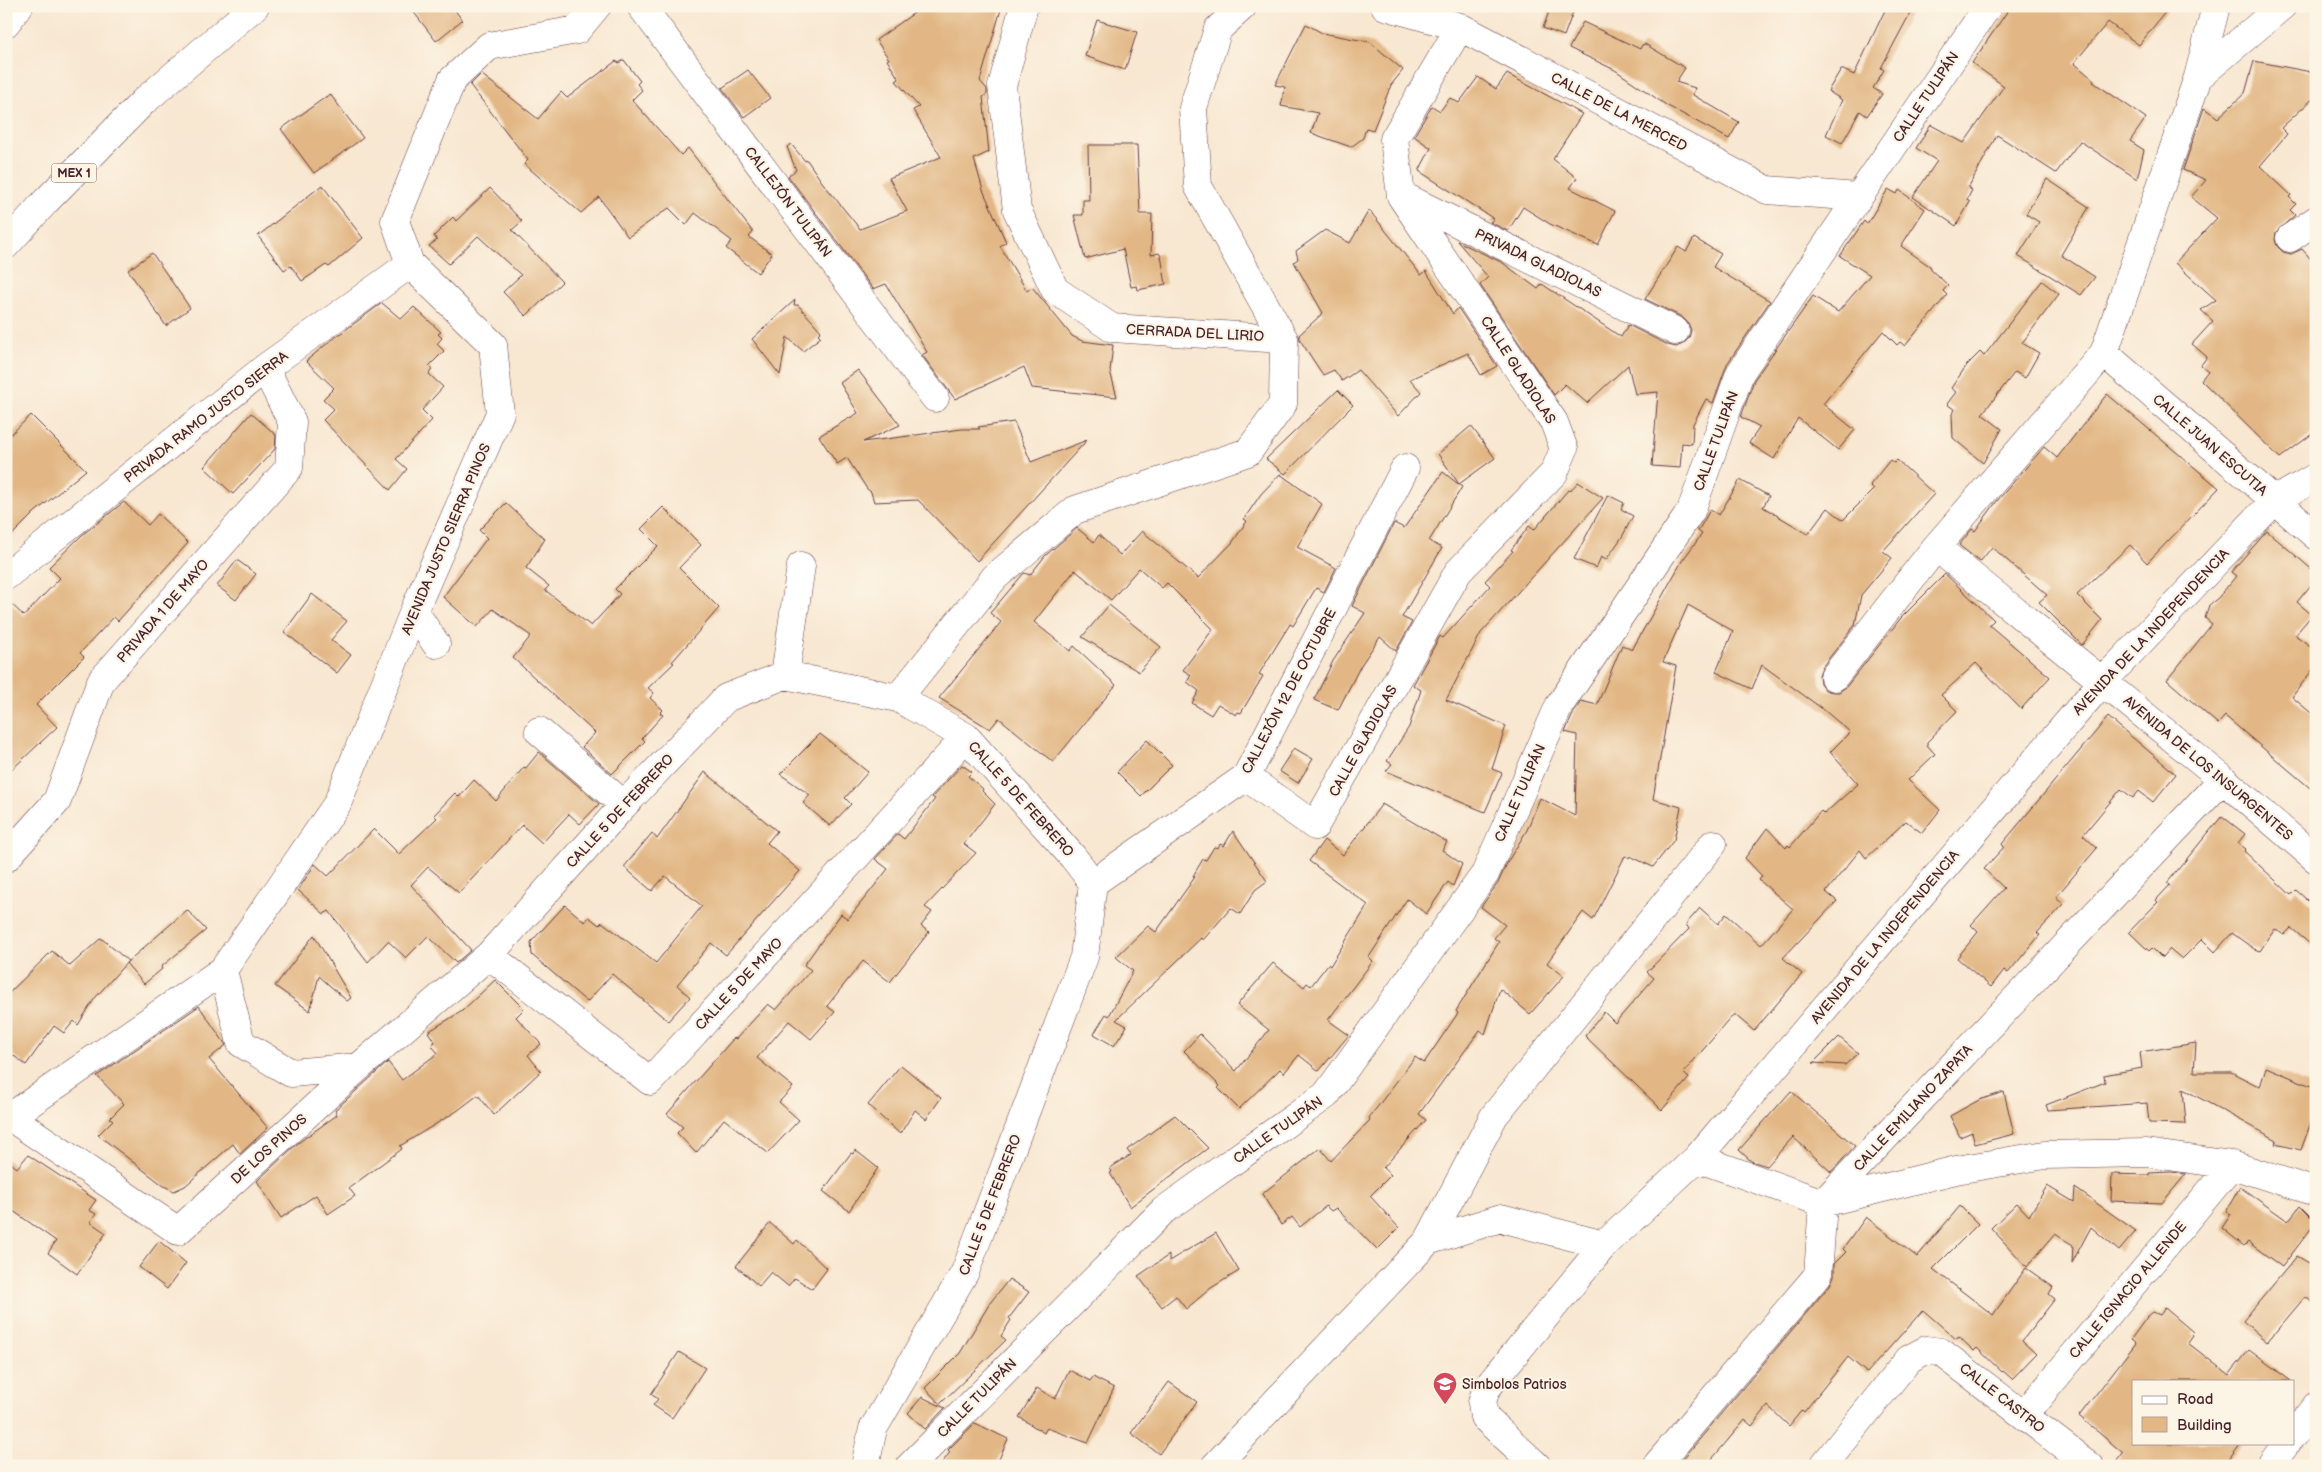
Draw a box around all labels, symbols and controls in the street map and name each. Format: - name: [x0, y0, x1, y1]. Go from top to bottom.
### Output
- street label: CALLE TULIPÁN: [1889, 48, 1962, 145]
- street label: CALLE DE LA MERCED: [1548, 69, 1690, 155]
- street label: CALLEJÓN TULIPÁN: [741, 143, 836, 261]
- road number: MEX 1: [52, 164, 96, 182]
- street label: PRIVADA GLADIOLAS: [1472, 225, 1604, 301]
- street label: CALLE GLADIOLAS: [1477, 313, 1559, 427]
- street label: CERRADA DEL LIRIO: [1125, 321, 1265, 345]
- street label: PRIVADA RAMO JUSTO SIERRA: [120, 347, 292, 486]
- street label: CALLE TULIPÁN: [1689, 388, 1742, 493]
- street label: CALLE JUAN ESCUTIA: [2149, 391, 2271, 500]
- street label: AVENIDA JUSTO SIERRA PINOS: [398, 441, 494, 637]
- street label: AVENIDA DE LA INDEPENDENCIA: [2069, 545, 2233, 719]
- street label: PRIVADA 1 DE MAYO: [114, 556, 213, 666]
- street label: CALLEJÓN 12 DE OCTUBRE: [1237, 605, 1340, 777]
- street label: CALLE GLADIOLAS: [1325, 682, 1401, 800]
- street label: AVENIDA DE LOS INSURGENTES: [2120, 692, 2296, 844]
- street label: CALLE 5 DE FEBRERO: [965, 738, 1078, 861]
- street label: CALLE TULIPÁN: [1490, 741, 1549, 845]
- street label: CALLE 5 DE FEBRERO: [563, 750, 677, 871]
- street label: AVENIDA DE LA INDEPENDENCIA: [1807, 846, 1963, 1027]
- street label: CALLE 5 DE MAYO: [692, 934, 786, 1034]
- street label: CALLE EMILIANO ZAPATA: [1850, 1041, 1976, 1175]
- street label: CALLE TULIPÁN: [1229, 1092, 1326, 1167]
- street label: DE LOS PINOS: [227, 1110, 311, 1188]
- street label: CALLE 5 DE FEBRERO: [955, 1132, 1025, 1278]
- street label: CALLE IGNACIO ALLENDE: [2066, 1218, 2190, 1362]
- street label: CALLE TULIPÁN: [933, 1354, 1020, 1441]
- street label: CALLE CASTRO: [1956, 1359, 2048, 1437]
- school or university icon: Simbolos Patrios: [1432, 1371, 1458, 1405]
- place label: Simbolos Patrios: [1462, 1376, 1567, 1393]
- legend: [2132, 1380, 2294, 1444]
- text: Road: [2177, 1390, 2213, 1409]
- text: Building: [2177, 1416, 2232, 1435]

